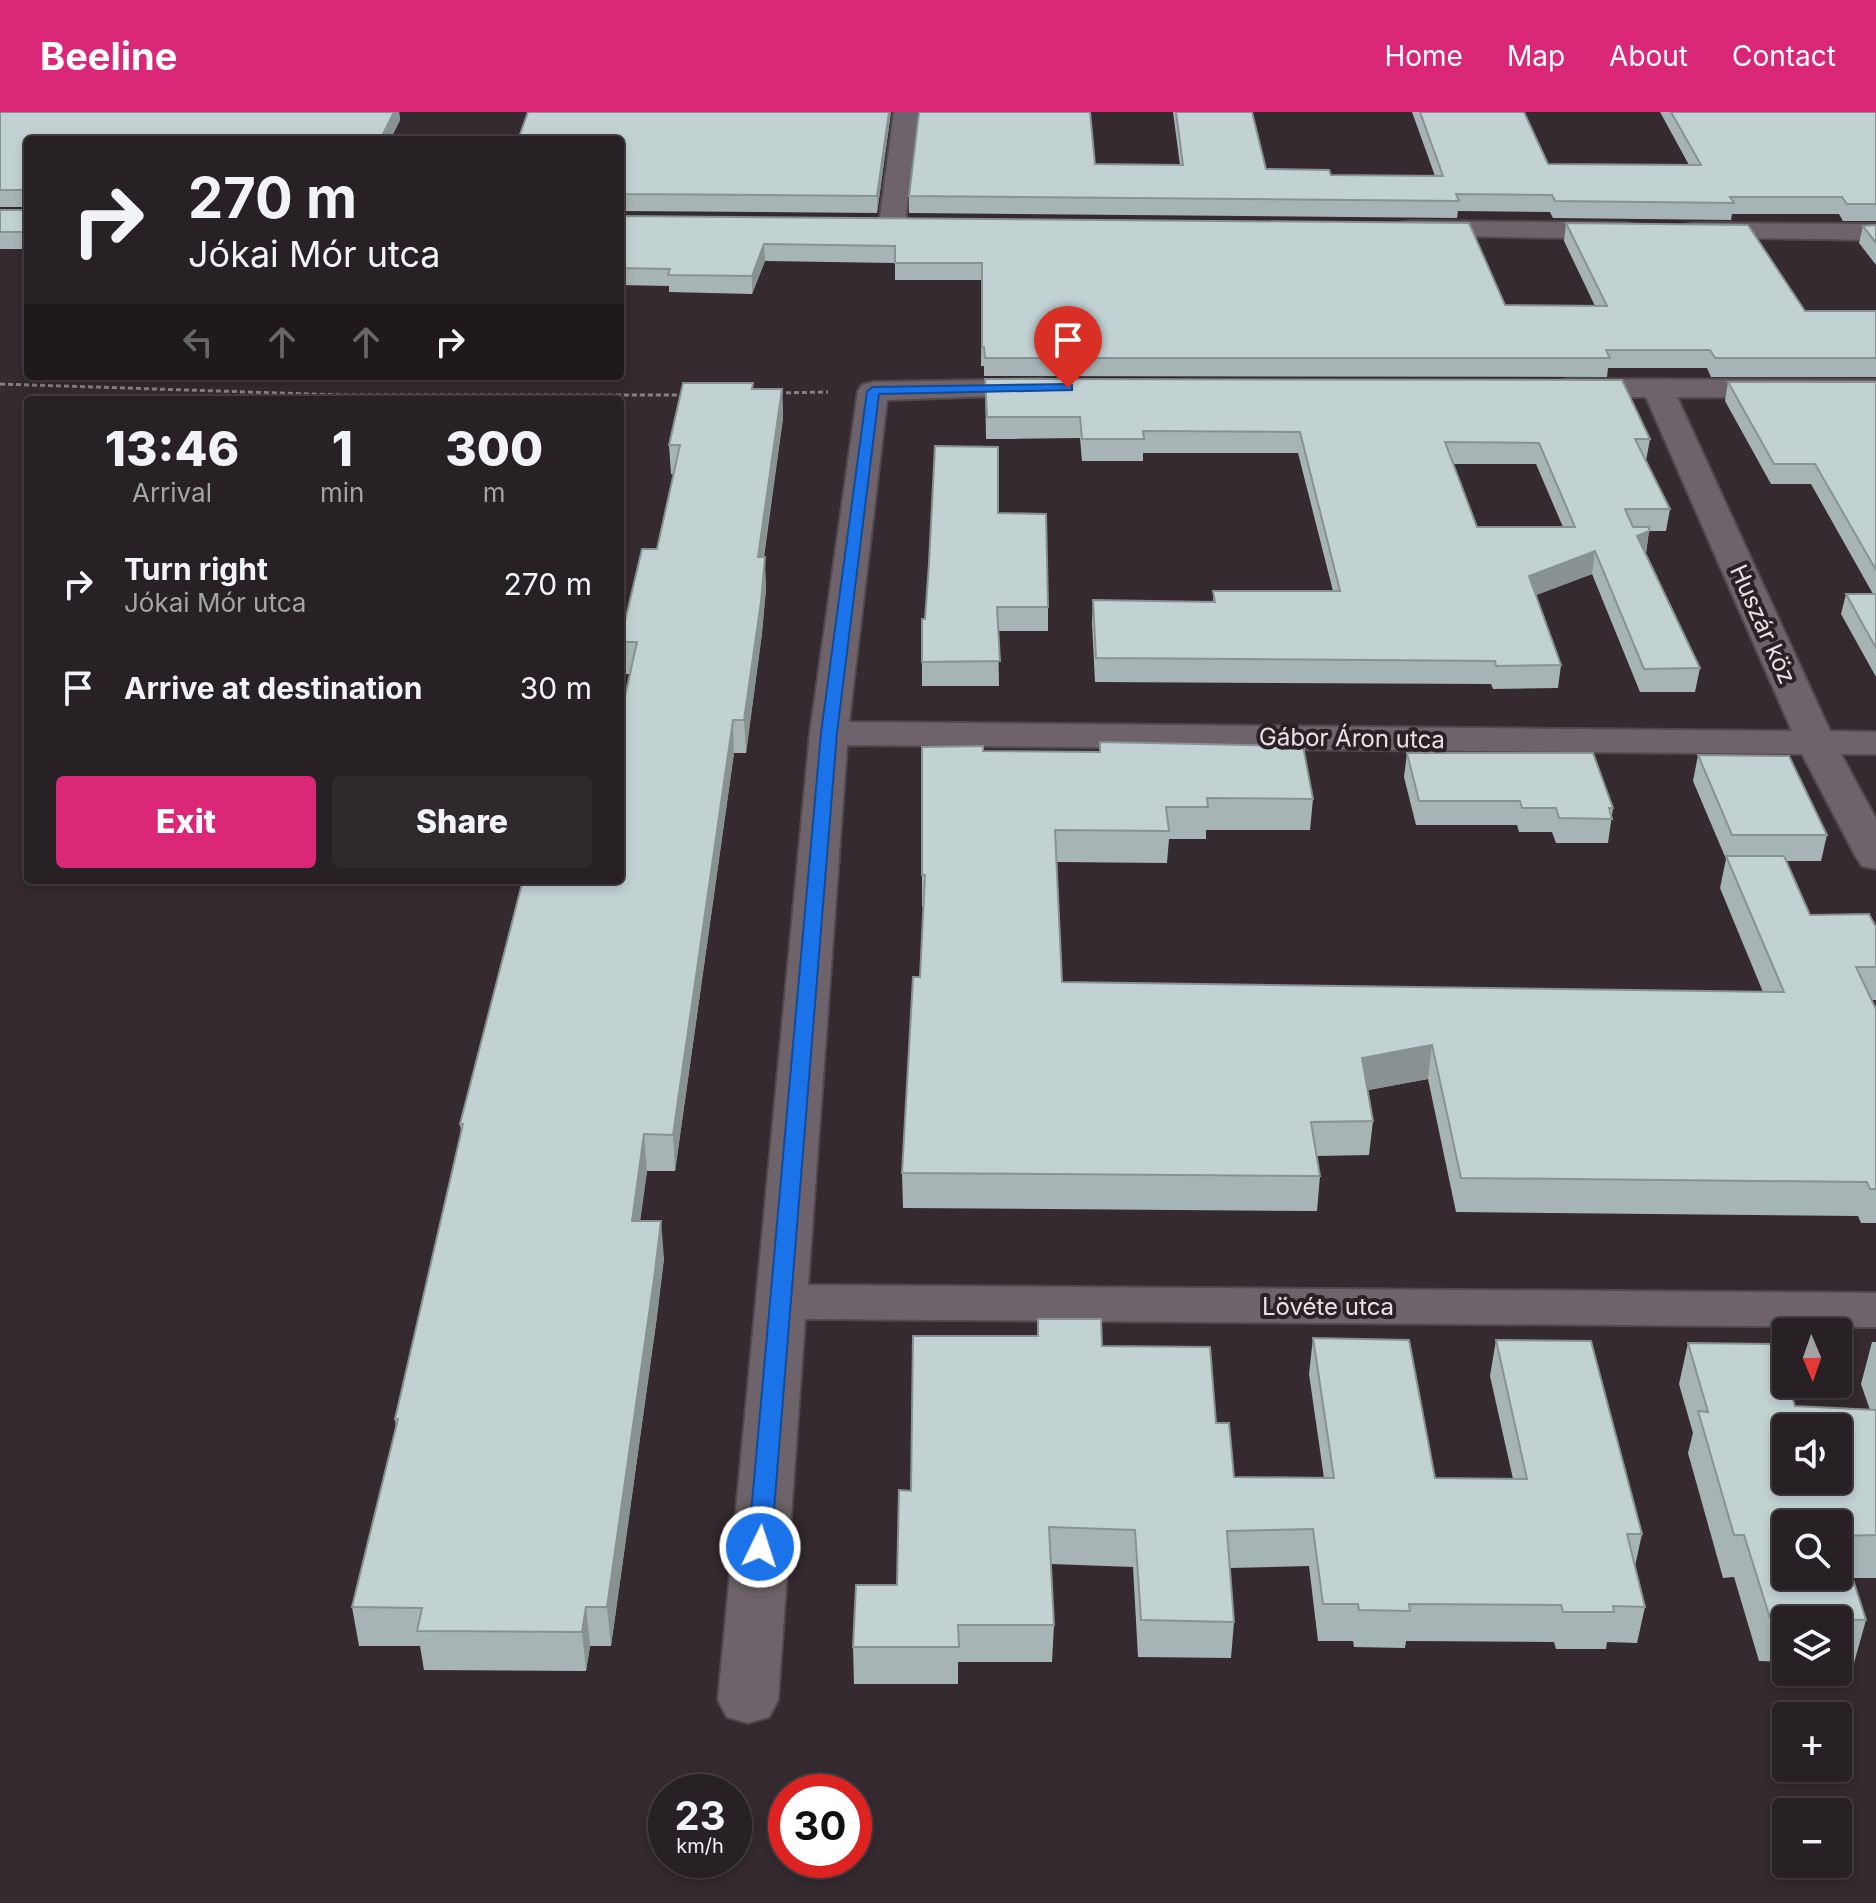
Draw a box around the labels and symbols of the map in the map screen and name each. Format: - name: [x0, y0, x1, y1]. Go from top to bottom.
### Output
- pin: [1034, 306, 1102, 388]
- street label: Huszár köz: [1724, 560, 1802, 688]
- street label: Gábor Áron utca: [1259, 721, 1445, 754]
- street label: Lövéte utca: [1262, 1292, 1394, 1321]
- north arrow: [1772, 1318, 1852, 1398]
- position arrow: [718, 1505, 802, 1589]
- speed limit sign: 30: [768, 1774, 872, 1878]

